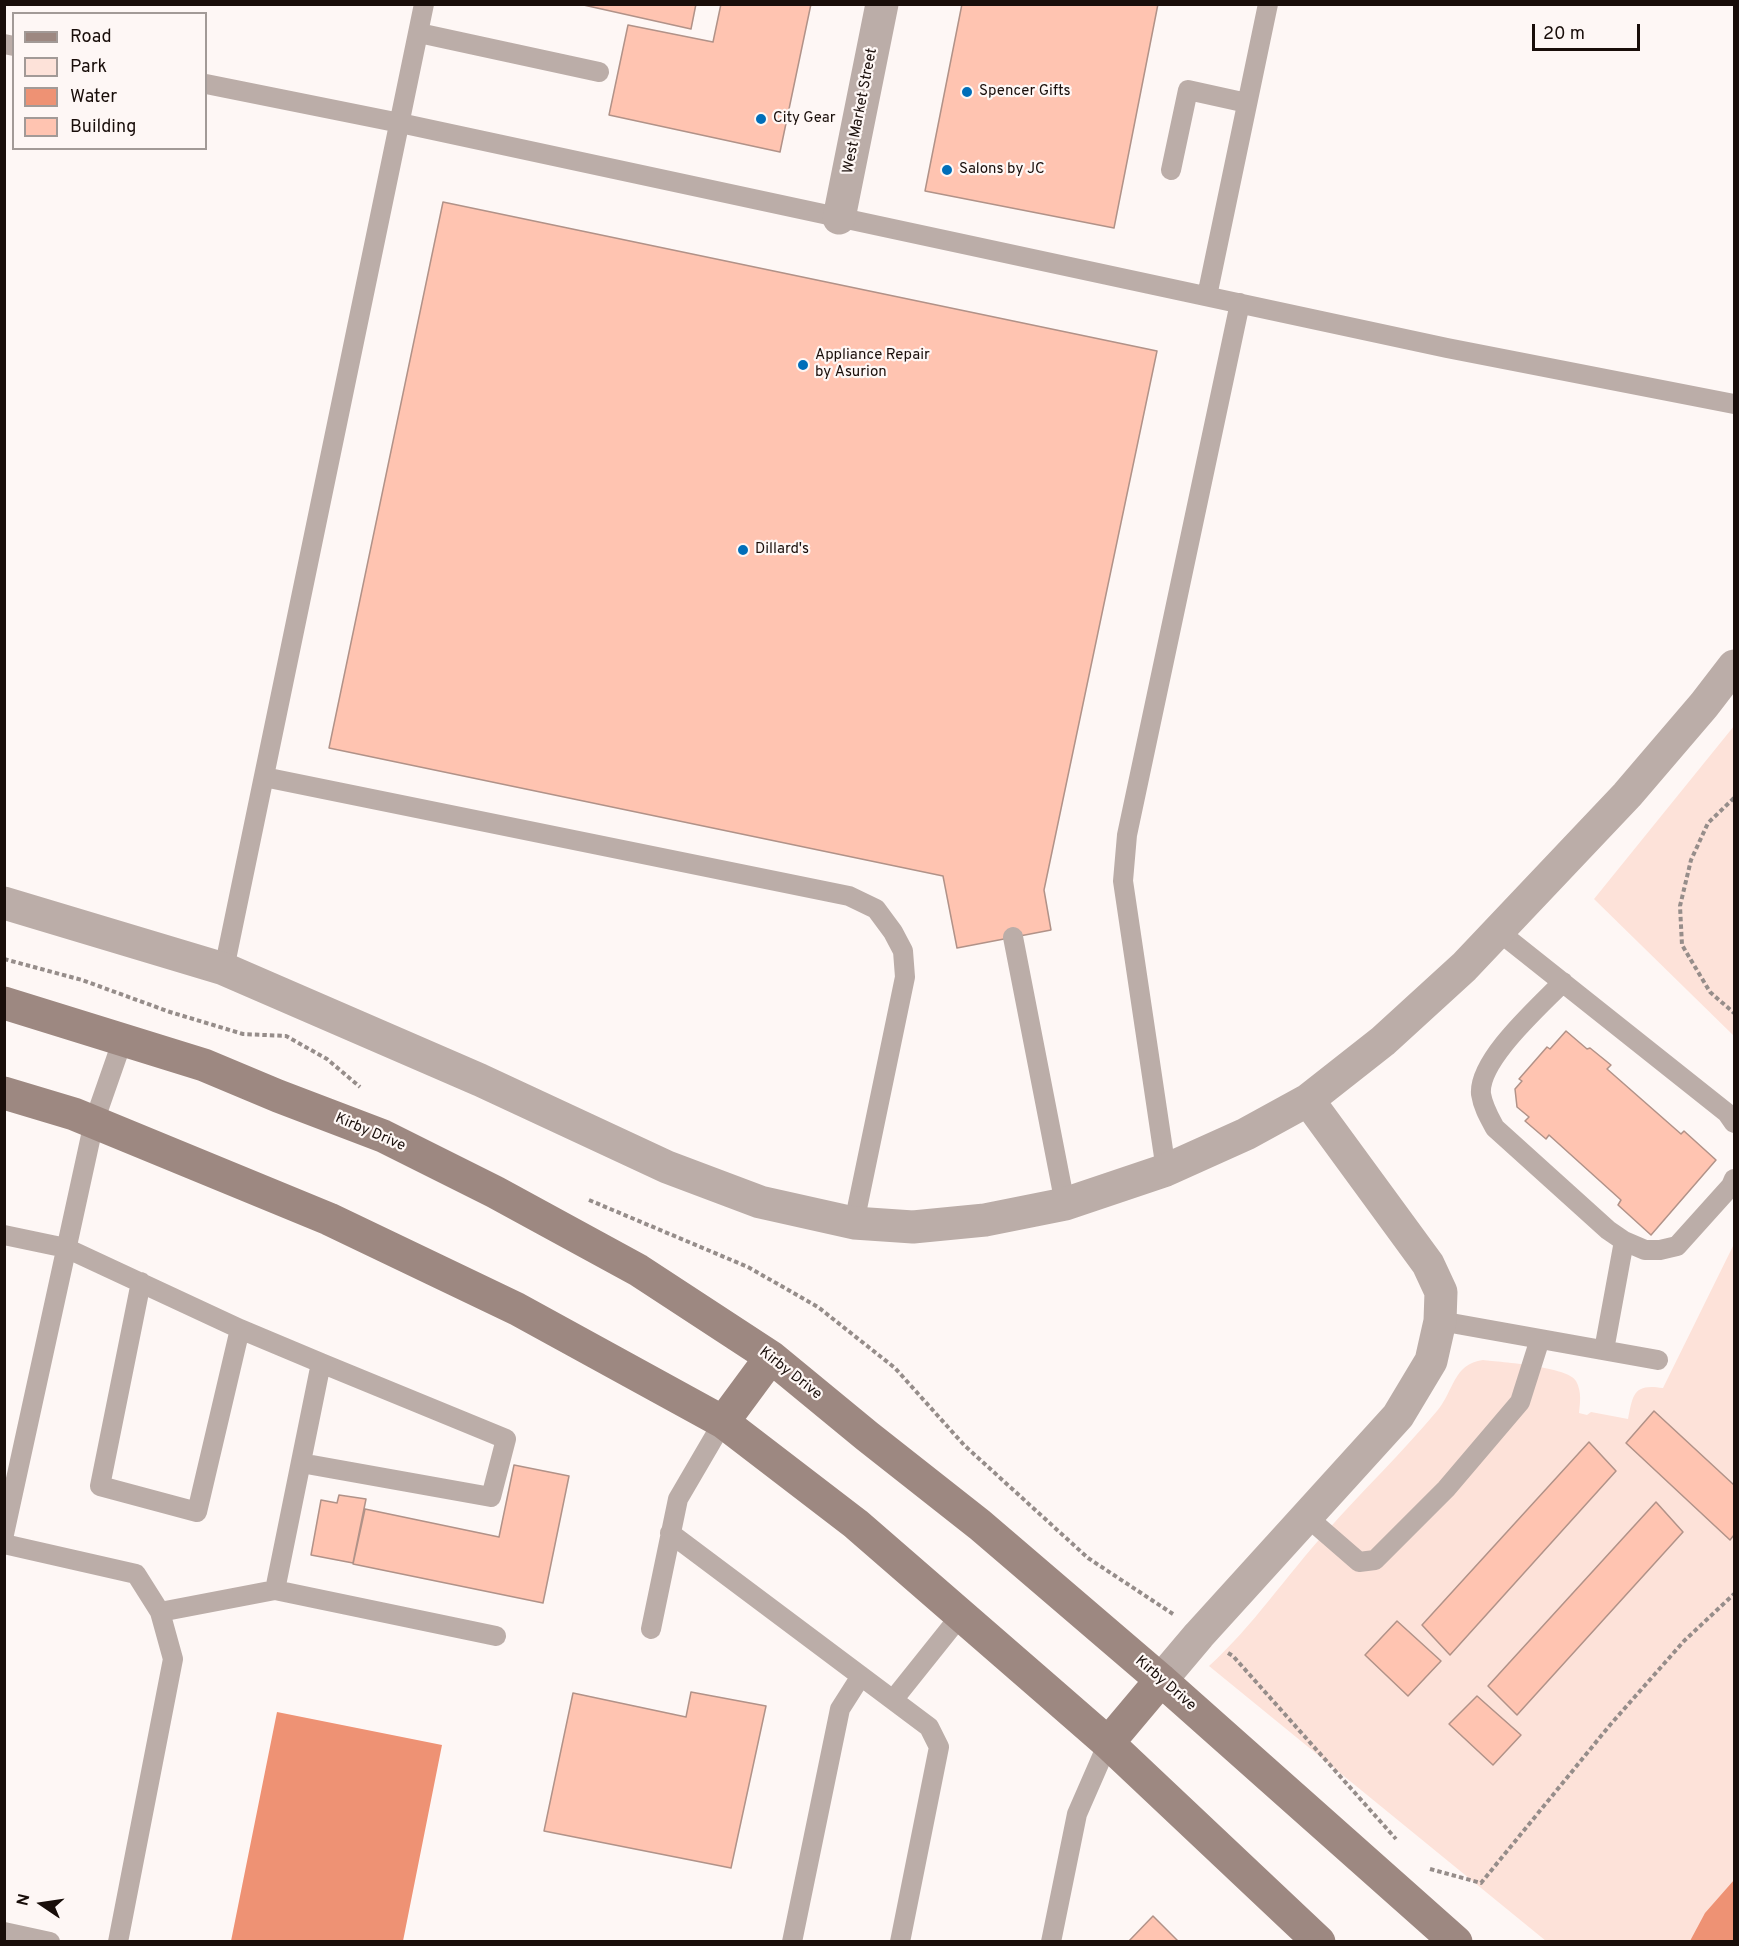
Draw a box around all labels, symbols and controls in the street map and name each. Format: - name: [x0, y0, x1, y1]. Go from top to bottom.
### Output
- legend: [12, 12, 207, 150]
- scale bar: [1535, 12, 1643, 50]
- text: 20 m: [1543, 23, 1585, 46]
- text: Road: [70, 26, 112, 49]
- street label: West Market Street: [840, 47, 882, 175]
- text: Park: [70, 56, 107, 79]
- place label: Spencer Gifts: [979, 83, 1071, 101]
- marker: Spencer Gifts: [960, 85, 974, 99]
- text: Water: [70, 86, 117, 109]
- place label: City Gear: [773, 110, 836, 128]
- marker: City Gear: [754, 112, 768, 126]
- text: Building: [70, 116, 136, 139]
- place label: Salons by JC: [959, 161, 1045, 179]
- marker: Salons by JC: [940, 163, 954, 177]
- place label: Appliance Repair by Asurion: [815, 347, 930, 382]
- marker: Appliance Repair by Asurion: [796, 358, 810, 372]
- place label: Dillard's: [755, 541, 809, 559]
- marker: Dillard's: [736, 543, 750, 557]
- street label: Kirby Drive: [332, 1110, 408, 1156]
- street label: Kirby Drive: [755, 1344, 825, 1404]
- street label: Kirby Drive: [1131, 1653, 1199, 1715]
- north arrow: [12, 1874, 72, 1934]
- text: N: [13, 1892, 35, 1908]

